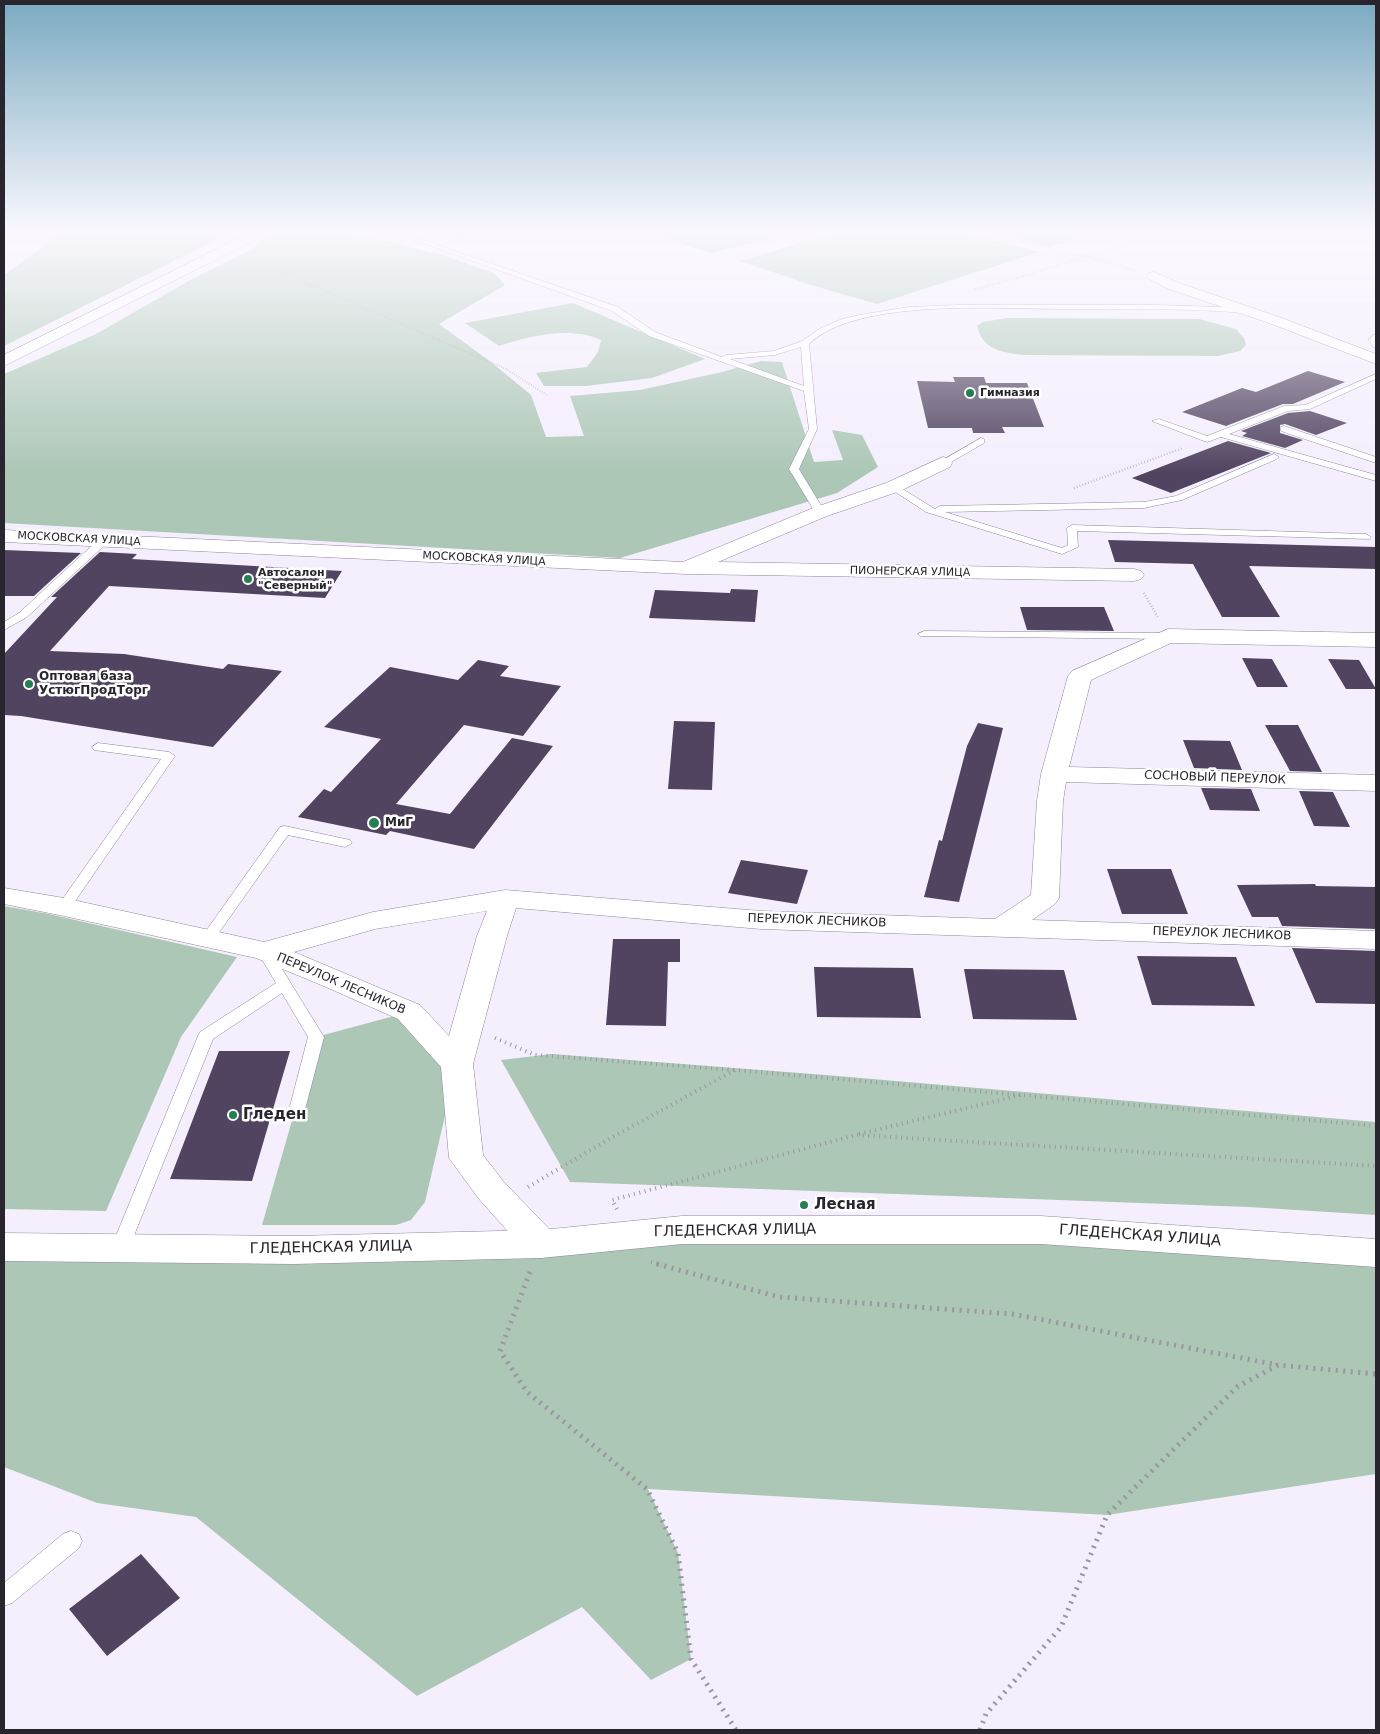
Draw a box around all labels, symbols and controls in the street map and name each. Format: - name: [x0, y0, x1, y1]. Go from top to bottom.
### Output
- place label: Гимназия: [980, 386, 1040, 400]
- marker: Гимназия: [964, 387, 976, 399]
- street label: МОСКОВСКАЯ УЛИЦА: [17, 529, 141, 549]
- street label: МОСКОВСКАЯ УЛИЦА: [422, 549, 546, 569]
- street label: ПИОНЕРСКАЯ УЛИЦА: [850, 564, 970, 580]
- place label: Автосалон "Северный": [258, 566, 333, 592]
- marker: Автосалон "Северный": [242, 573, 254, 585]
- place label: Оптовая база УстюгПродТорг: [39, 670, 148, 698]
- marker: Оптовая база УстюгПродТорг: [23, 678, 35, 690]
- street label: СОСНОВЫЙ ПЕРЕУЛОК: [1144, 768, 1286, 788]
- marker: МиГ: [367, 816, 381, 830]
- place label: МиГ: [385, 816, 413, 830]
- street label: ПЕРЕУЛОК ЛЕСНИКОВ: [747, 911, 887, 931]
- street label: ПЕРЕУЛОК ЛЕСНИКОВ: [1152, 924, 1292, 944]
- street label: ПЕРЕУЛОК ЛЕСНИКОВ: [274, 950, 408, 1018]
- place label: Гледен: [243, 1106, 306, 1124]
- marker: Гледен: [227, 1109, 239, 1121]
- place label: Лесная: [814, 1196, 876, 1214]
- marker: Лесная: [798, 1199, 810, 1211]
- street label: ГЛЕДЕНСКАЯ УЛИЦА: [654, 1221, 816, 1241]
- street label: ГЛЕДЕНСКАЯ УЛИЦА: [1058, 1221, 1222, 1251]
- street label: ГЛЕДЕНСКАЯ УЛИЦА: [250, 1238, 412, 1258]

